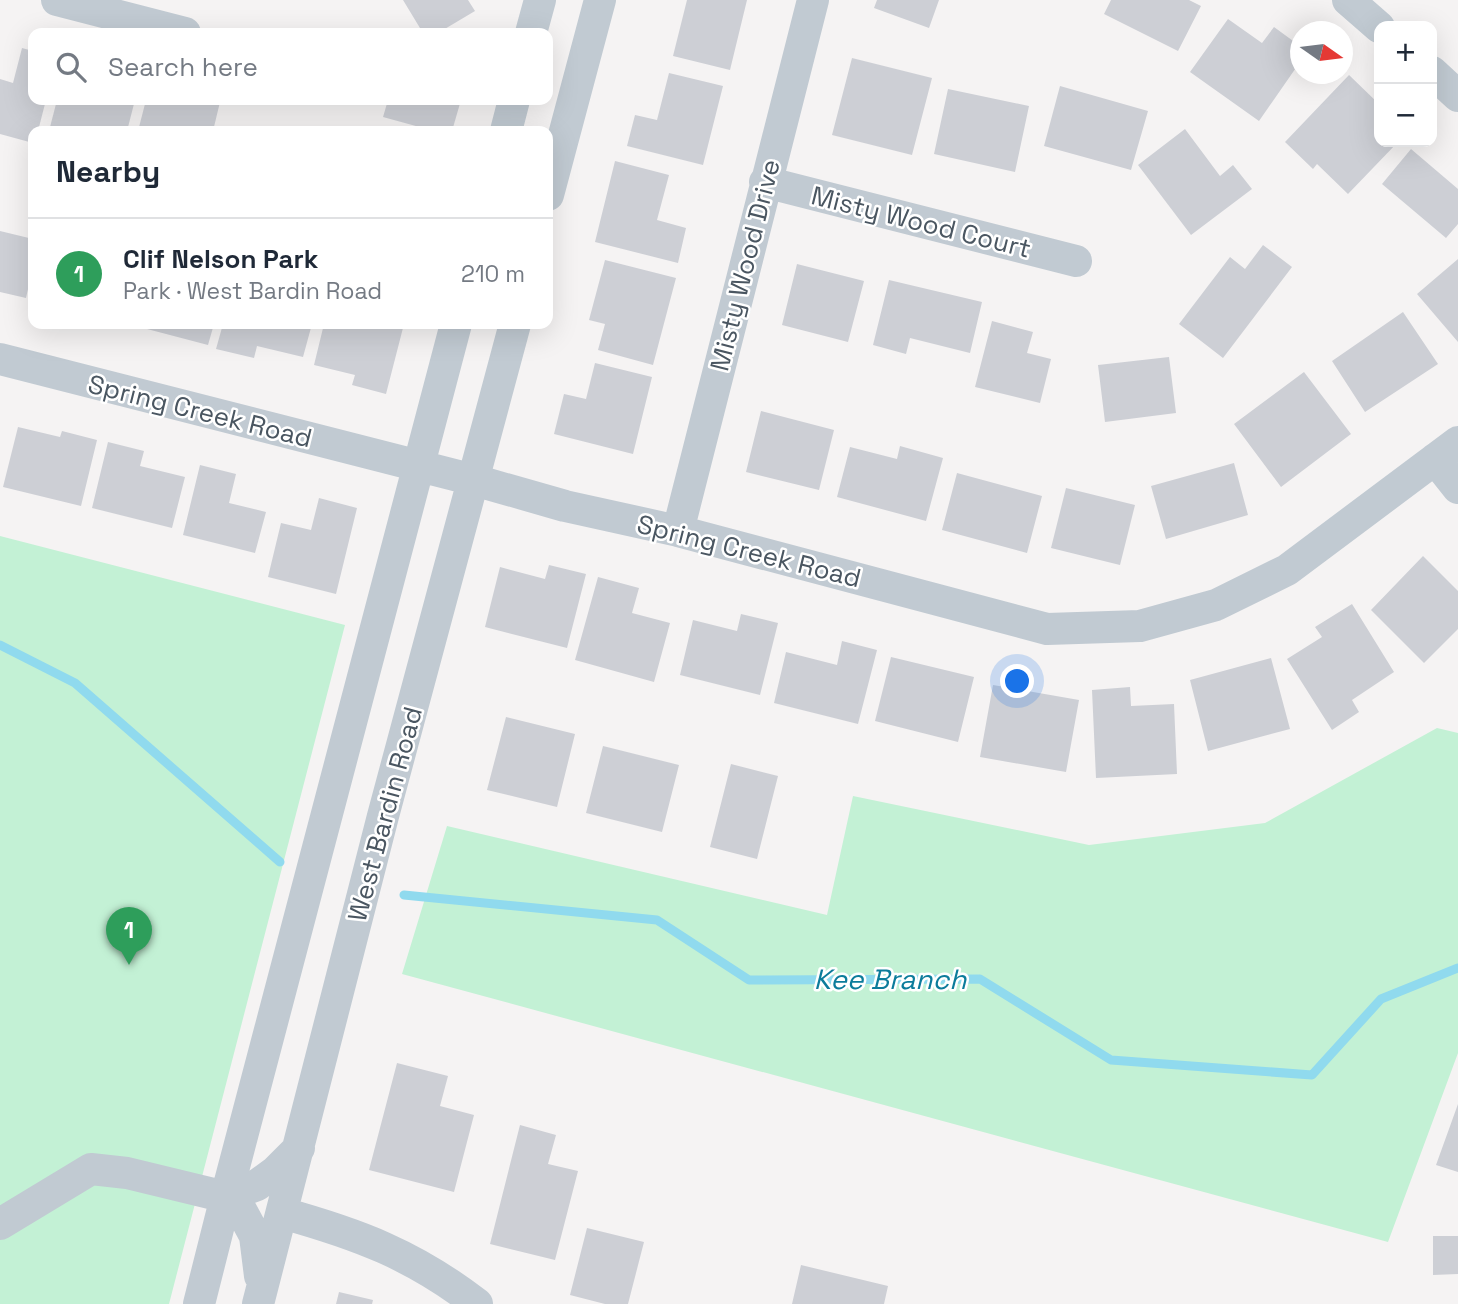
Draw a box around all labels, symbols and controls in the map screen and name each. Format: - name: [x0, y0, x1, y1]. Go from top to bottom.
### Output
- north arrow: [1290, 21, 1353, 84]
- map controls: [1374, 21, 1437, 147]
- button: +: [1374, 21, 1437, 84]
- search box: [28, 28, 553, 105]
- icon: search: [52, 48, 90, 86]
- text: Search here: [108, 50, 258, 84]
- button: −: [1374, 84, 1437, 147]
- text: Nearby: [56, 152, 160, 191]
- street label: Misty Wood Drive: [702, 156, 788, 374]
- street label: Misty Wood Court: [808, 178, 1034, 266]
- text: Clif Nelson Park: [123, 242, 318, 276]
- text: 1: [74, 259, 84, 289]
- text: 210 m: [461, 259, 525, 289]
- text: Park · West Bardin Road: [123, 276, 382, 306]
- street label: Spring Creek Road: [85, 367, 315, 455]
- street label: Spring Creek Road: [634, 507, 864, 595]
- your location: [1000, 664, 1034, 698]
- street label: West Bardin Road: [340, 703, 430, 925]
- pin: 1: [106, 907, 152, 965]
- water label: Kee Branch: [814, 961, 967, 997]

